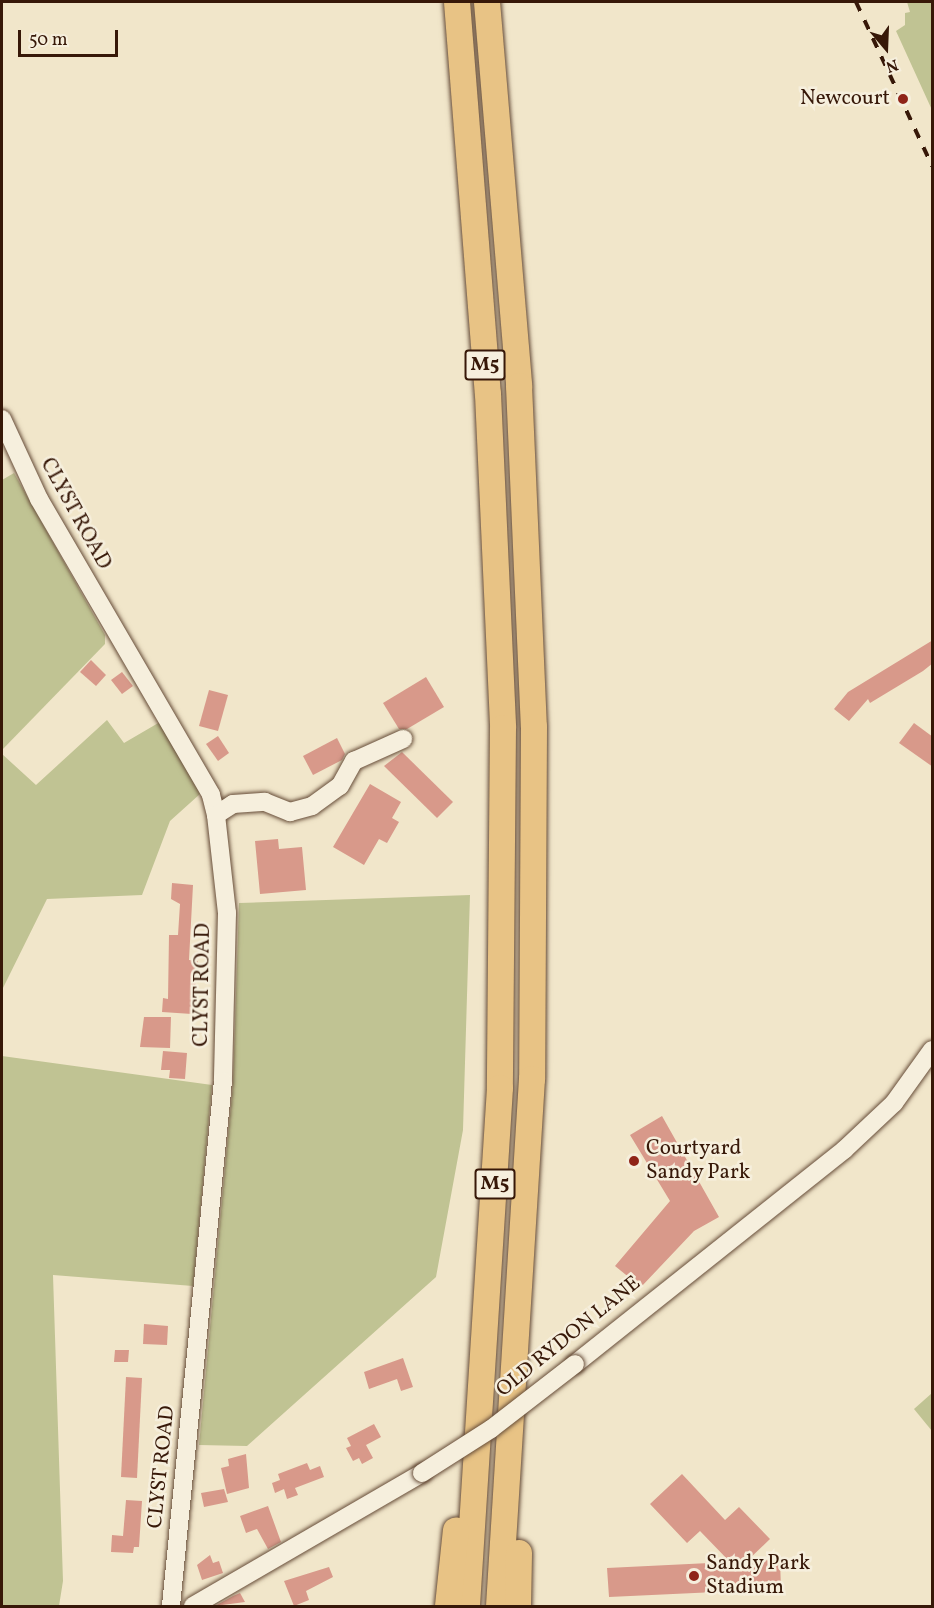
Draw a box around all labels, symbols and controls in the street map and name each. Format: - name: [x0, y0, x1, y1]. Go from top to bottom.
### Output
- scale bar: [21, 18, 122, 56]
- north arrow: [856, 18, 916, 78]
- text: 50 m: [29, 28, 68, 53]
- text: N: [883, 53, 901, 77]
- place label: Newcourt: [800, 86, 890, 112]
- marker: Newcourt: [894, 90, 912, 108]
- road number: M5: [464, 348, 506, 382]
- street label: CLYST ROAD: [34, 454, 116, 574]
- street label: CLYST ROAD: [189, 923, 217, 1047]
- place label: Courtyard Sandy Park: [646, 1136, 751, 1186]
- marker: Courtyard Sandy Park: [627, 1154, 641, 1168]
- road number: M5: [474, 1167, 516, 1201]
- street label: OLD RYDON LANE: [492, 1271, 646, 1403]
- street label: CLYST ROAD: [143, 1404, 181, 1530]
- place label: Sandy Park Stadium: [706, 1551, 811, 1601]
- marker: Sandy Park Stadium: [687, 1569, 701, 1583]

